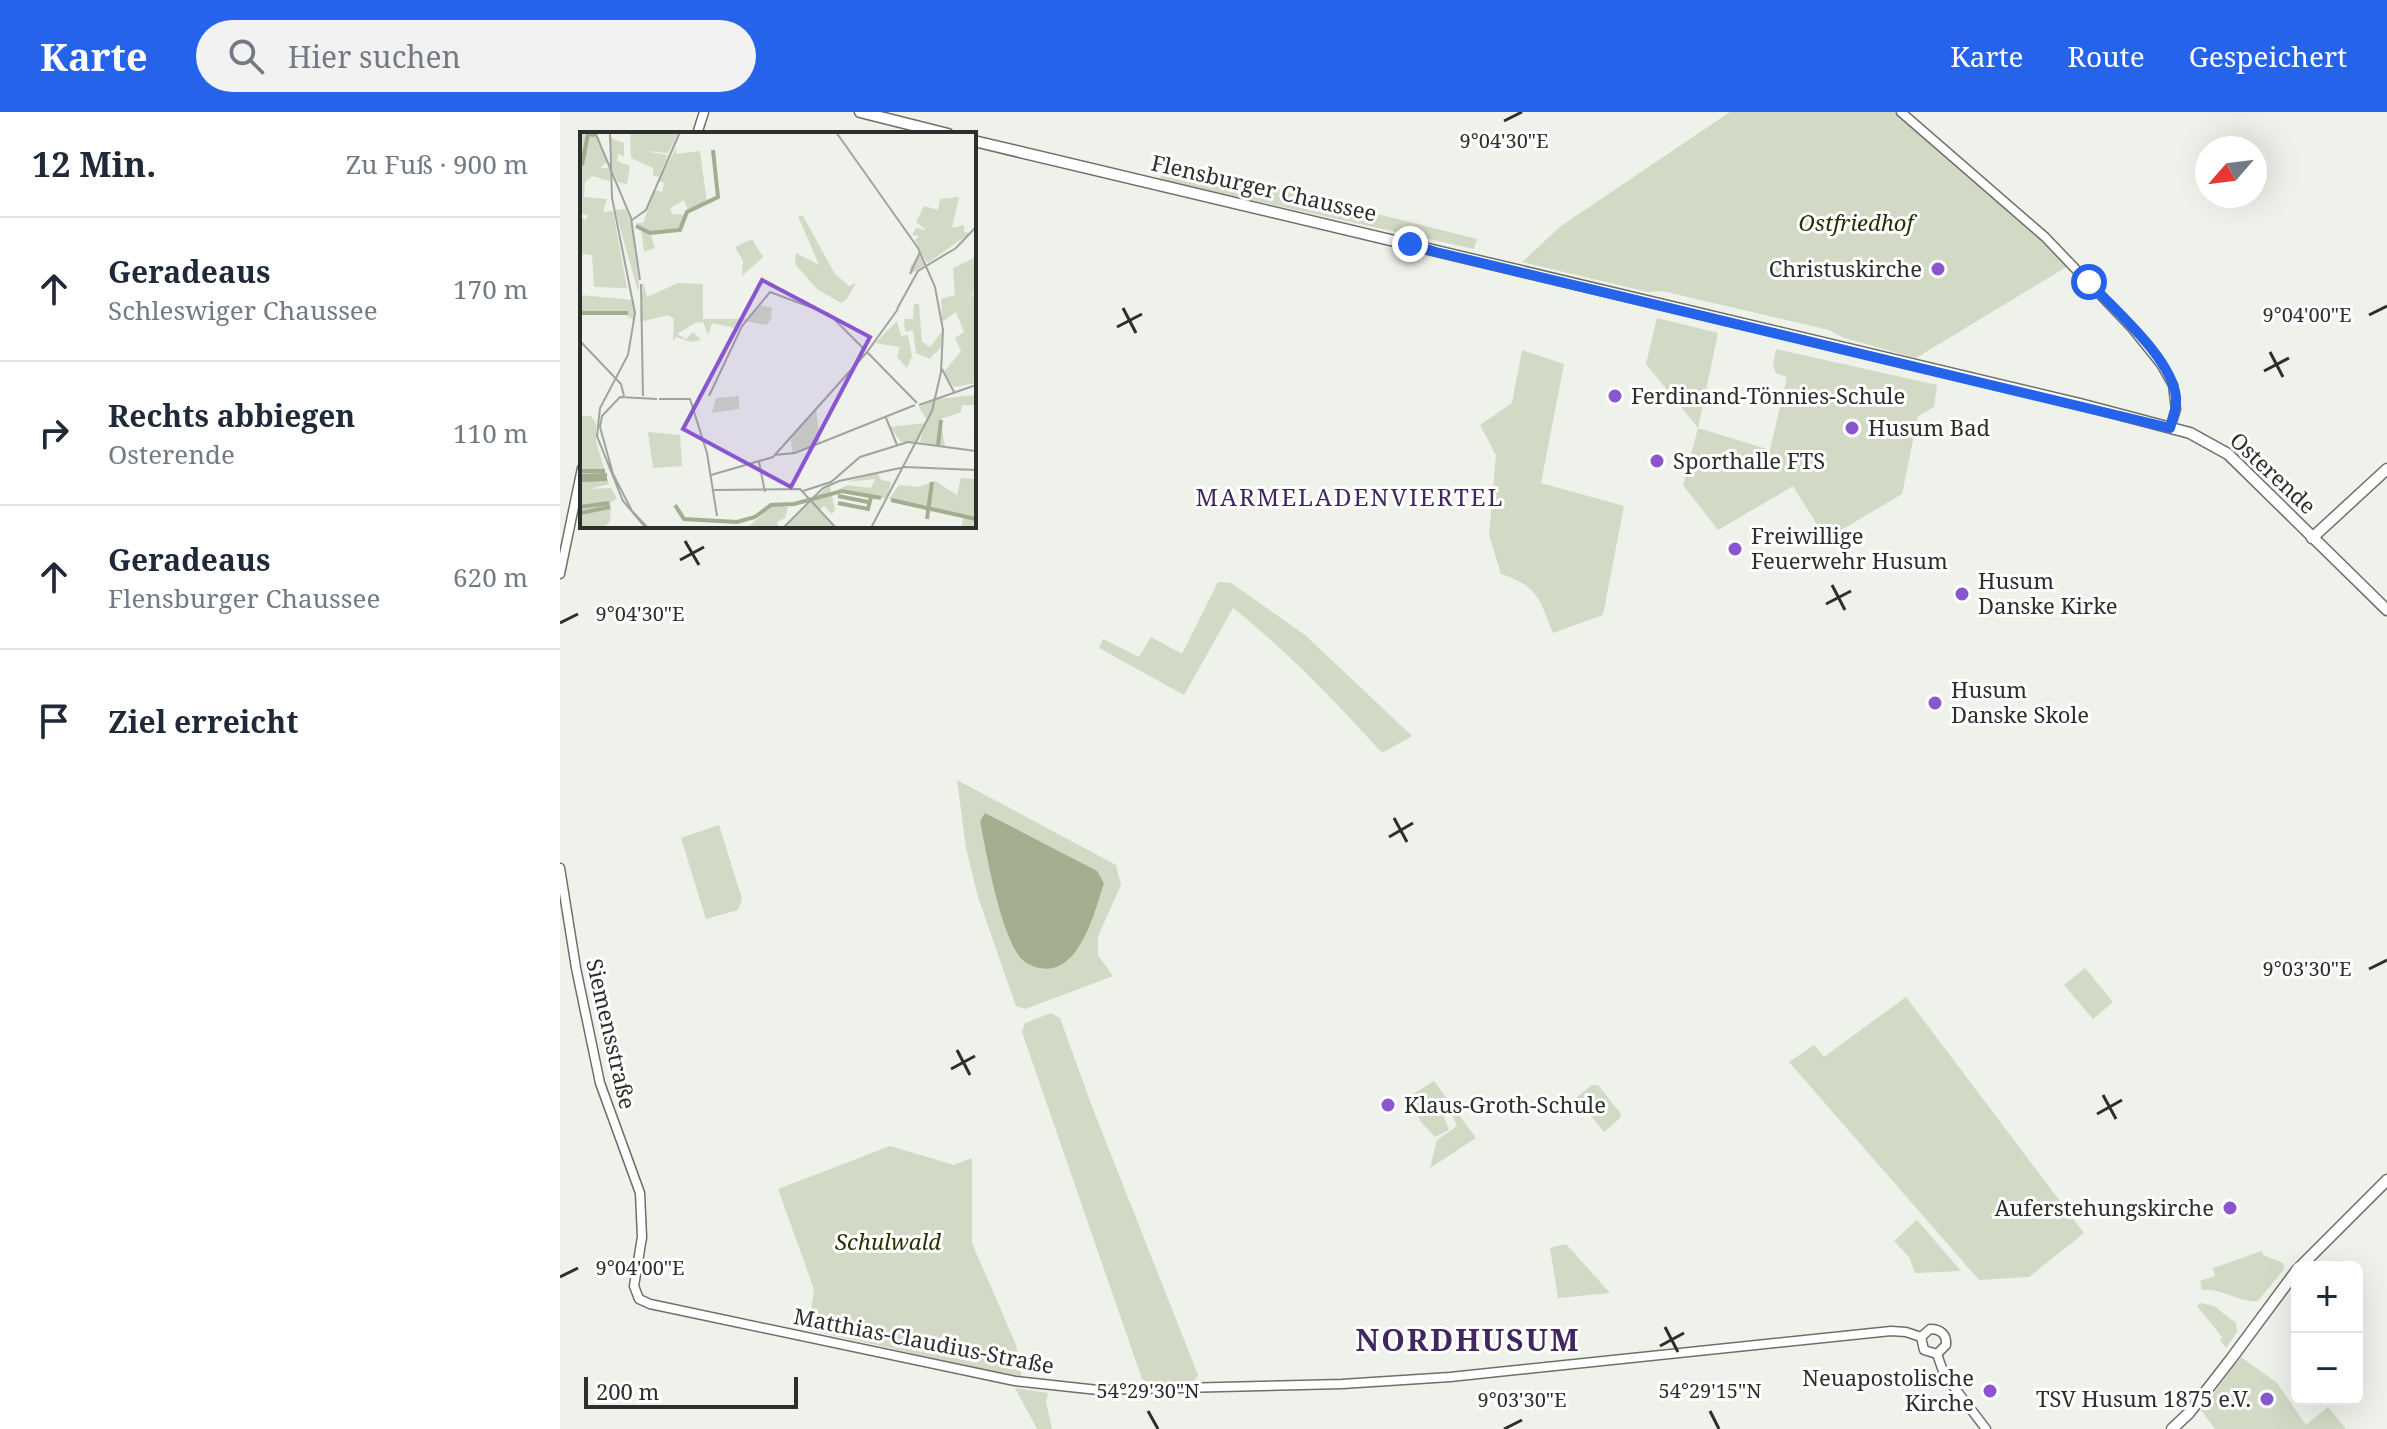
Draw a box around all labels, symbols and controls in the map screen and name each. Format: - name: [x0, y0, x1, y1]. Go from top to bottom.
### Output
- search box: [196, 20, 756, 92]
- text: Karte: [40, 30, 148, 82]
- icon: search: [224, 34, 268, 78]
- text: Hier suchen: [288, 36, 461, 77]
- text: Karte: [1950, 37, 2024, 75]
- text: Route: [2068, 37, 2145, 75]
- text: Gespeichert: [2189, 37, 2347, 75]
- text: 9°04'30"E: [1460, 127, 1548, 154]
- inset map: [580, 132, 976, 528]
- north arrow: [2195, 136, 2267, 208]
- text: 12 Min.: [32, 141, 156, 187]
- text: Zu Fuß · 900 m: [346, 146, 528, 182]
- street label: Flensburger Chaussee: [1149, 146, 1380, 228]
- park label: Ostfriedhof: [1799, 207, 1917, 237]
- route end: [1392, 226, 1428, 262]
- text: Geradeaus: [108, 251, 270, 292]
- place label: Christuskirche: [1769, 253, 1922, 283]
- marker: Christuskirche: [1929, 260, 1947, 278]
- route start: [2071, 264, 2107, 300]
- icon: ahead: [32, 267, 76, 311]
- text: 170 m: [453, 271, 528, 307]
- text: Schleswiger Chaussee: [108, 292, 378, 328]
- text: 9°04'00"E: [2263, 301, 2351, 328]
- place label: Ferdinand-Tönnies-Schule: [1631, 380, 1905, 410]
- marker: Ferdinand-Tönnies-Schule: [1606, 387, 1624, 405]
- text: Rechts abbiegen: [108, 395, 355, 436]
- icon: right: [32, 411, 76, 455]
- place label: Husum Bad: [1868, 412, 1991, 442]
- text: 110 m: [453, 415, 528, 451]
- marker: Husum Bad: [1843, 419, 1861, 437]
- street label: Osterende: [2224, 425, 2323, 520]
- text: Osterende: [108, 436, 235, 472]
- place label: Sporthalle FTS: [1673, 445, 1825, 475]
- marker: Sporthalle FTS: [1648, 452, 1666, 470]
- district label: MARMELADENVIERTEL: [1195, 480, 1505, 513]
- place label: Freiwillige Feuerwehr Husum: [1751, 520, 1948, 575]
- text: Geradeaus: [108, 539, 270, 580]
- marker: Freiwillige Feuerwehr Husum: [1726, 540, 1744, 558]
- icon: ahead: [32, 555, 76, 599]
- text: 620 m: [453, 559, 528, 595]
- place label: Husum Danske Kirke: [1978, 565, 2117, 620]
- text: Flensburger Chaussee: [108, 580, 380, 616]
- marker: Husum Danske Kirke: [1953, 585, 1971, 603]
- text: 9°04'30"E: [596, 600, 684, 627]
- place label: Husum Danske Skole: [1951, 674, 2089, 729]
- marker: Husum Danske Skole: [1926, 694, 1944, 712]
- icon: arrive: [32, 699, 76, 743]
- text: Ziel erreicht: [108, 701, 298, 742]
- text: 9°03'30"E: [2263, 955, 2351, 982]
- street label: Siemensstraße: [580, 956, 644, 1112]
- place label: Klaus-Groth-Schule: [1404, 1089, 1606, 1119]
- marker: Klaus-Groth-Schule: [1379, 1096, 1397, 1114]
- place label: Auferstehungskirche: [1995, 1192, 2214, 1222]
- marker: Auferstehungskirche: [2221, 1199, 2239, 1217]
- park label: Schulwald: [835, 1226, 941, 1256]
- text: 9°04'00"E: [596, 1254, 684, 1281]
- map controls: [2291, 1261, 2363, 1405]
- button: +: [2291, 1261, 2363, 1333]
- street label: Matthias-Claudius-Straße: [791, 1300, 1057, 1380]
- district label: NORDHUSUM: [1356, 1319, 1580, 1360]
- button: −: [2291, 1333, 2363, 1405]
- place label: Neuapostolische Kirche: [1802, 1362, 1974, 1417]
- scale bar: [584, 1373, 798, 1409]
- text: 200 m: [596, 1376, 659, 1406]
- text: 54°29'30"N: [1097, 1377, 1199, 1404]
- text: 54°29'15"N: [1659, 1377, 1761, 1404]
- marker: Neuapostolische Kirche: [1981, 1382, 1999, 1400]
- place label: TSV Husum 1875 e.V.: [2036, 1383, 2251, 1413]
- text: 9°03'30"E: [1478, 1386, 1566, 1413]
- marker: TSV Husum 1875 e.V.: [2258, 1390, 2276, 1408]

